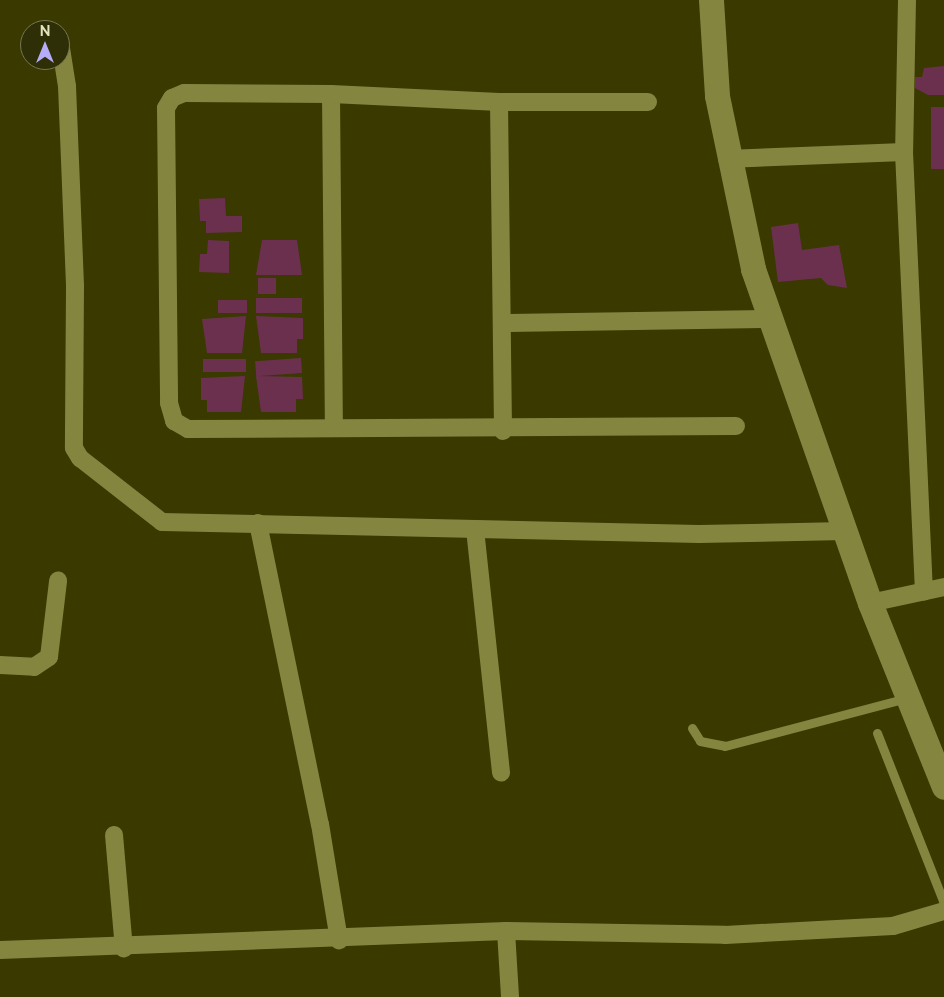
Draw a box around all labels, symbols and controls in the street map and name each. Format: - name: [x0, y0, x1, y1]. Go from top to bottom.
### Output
- north arrow: [20, 20, 70, 70]
- text: N: [40, 23, 50, 39]

